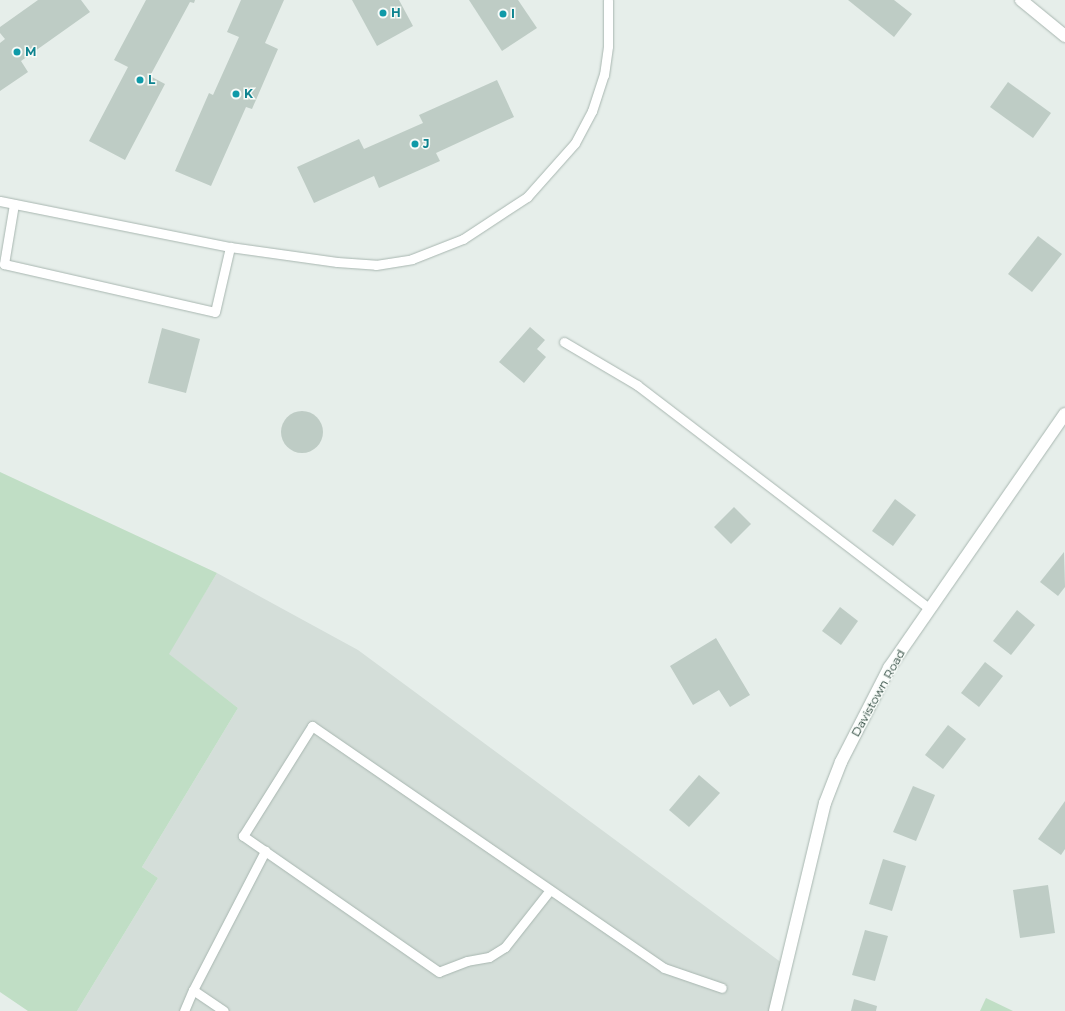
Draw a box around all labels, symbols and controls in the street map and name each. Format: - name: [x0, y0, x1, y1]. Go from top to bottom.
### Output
- place label: H: [391, 6, 401, 20]
- place label: I: [511, 7, 515, 21]
- marker: H: [378, 8, 388, 18]
- marker: I: [498, 9, 508, 19]
- place label: M: [25, 45, 36, 59]
- marker: M: [12, 47, 22, 57]
- place label: L: [148, 73, 155, 87]
- marker: L: [135, 75, 145, 85]
- place label: K: [244, 87, 253, 101]
- marker: K: [231, 89, 241, 99]
- place label: J: [423, 137, 429, 151]
- marker: J: [410, 139, 420, 149]
- street label: Davistown Road: [848, 647, 908, 739]

